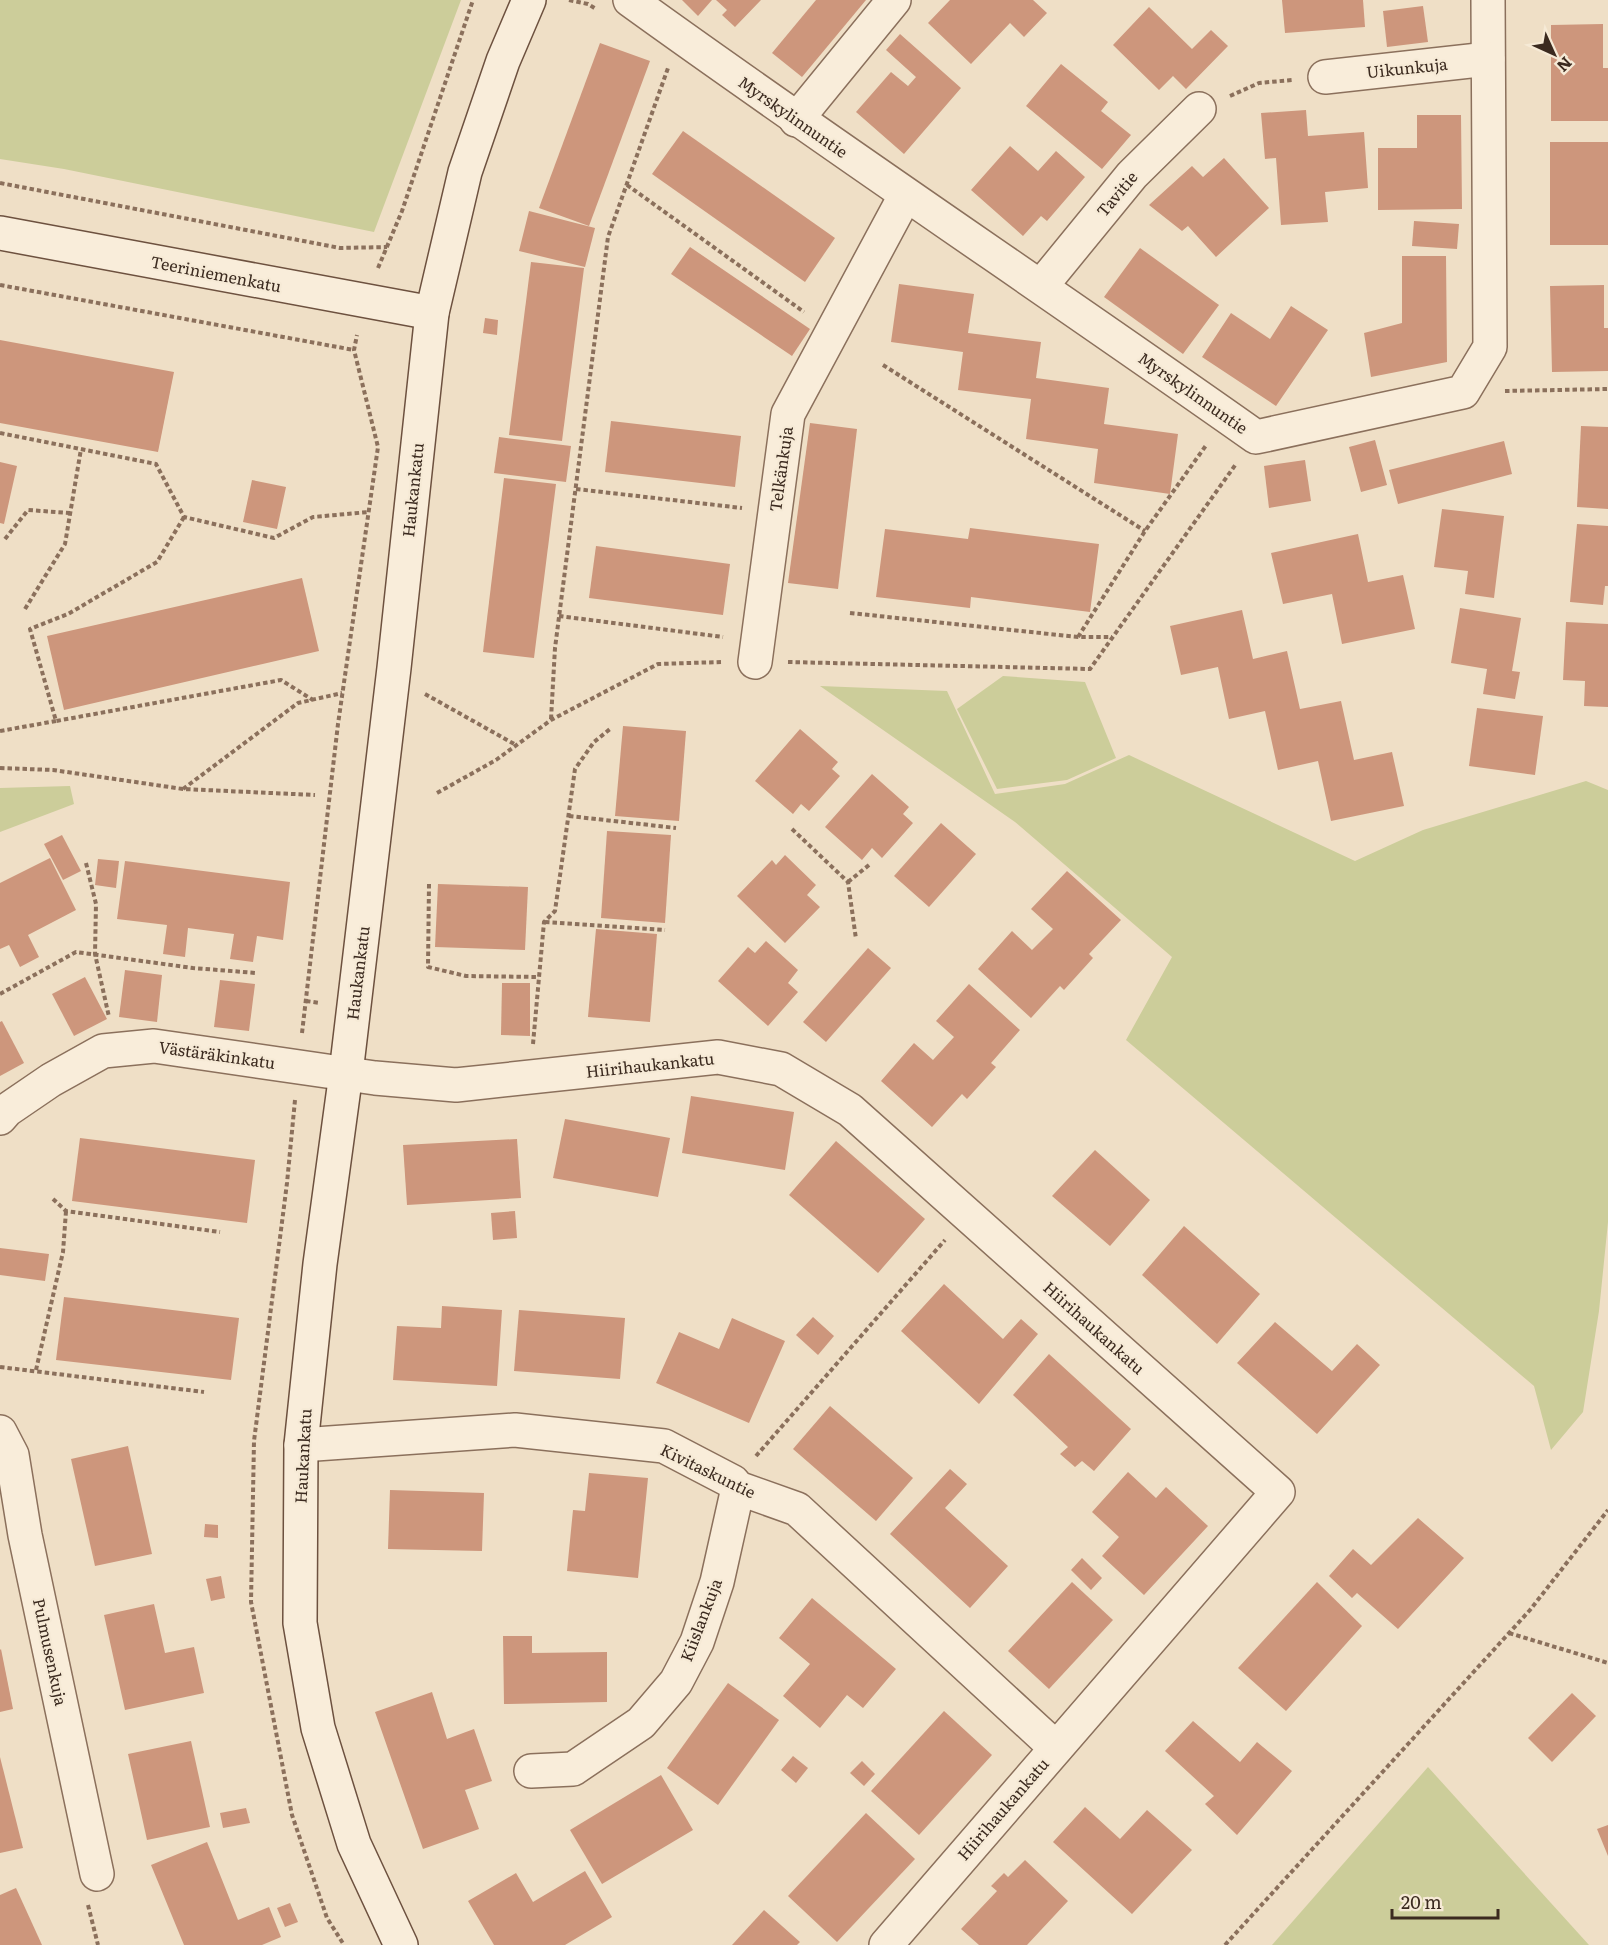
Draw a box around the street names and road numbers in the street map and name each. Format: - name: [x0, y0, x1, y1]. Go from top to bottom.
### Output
- street label: Uikunkuja: [1365, 51, 1449, 83]
- street label: Myrskylinnuntie: [734, 69, 853, 163]
- street label: Tavitie: [1090, 165, 1142, 221]
- street label: Teeriniemenkatu: [149, 249, 284, 297]
- street label: Myrskylinnuntie: [1134, 345, 1253, 439]
- street label: Telkänkuja: [762, 424, 798, 513]
- street label: Haukankatu: [395, 441, 429, 538]
- street label: Haukankatu: [339, 924, 375, 1021]
- street label: Västäräkinkatu: [157, 1034, 277, 1074]
- street label: Hiirihaukankatu: [584, 1045, 715, 1083]
- street label: Hiirihaukankatu: [1039, 1275, 1151, 1379]
- street label: Haukankatu: [288, 1408, 316, 1504]
- street label: Kivitaskuntie: [657, 1437, 760, 1504]
- street label: Kiislankuja: [673, 1574, 727, 1665]
- street label: Pulmusenkuja: [28, 1596, 74, 1708]
- street label: Hiirihaukankatu: [951, 1752, 1054, 1865]

